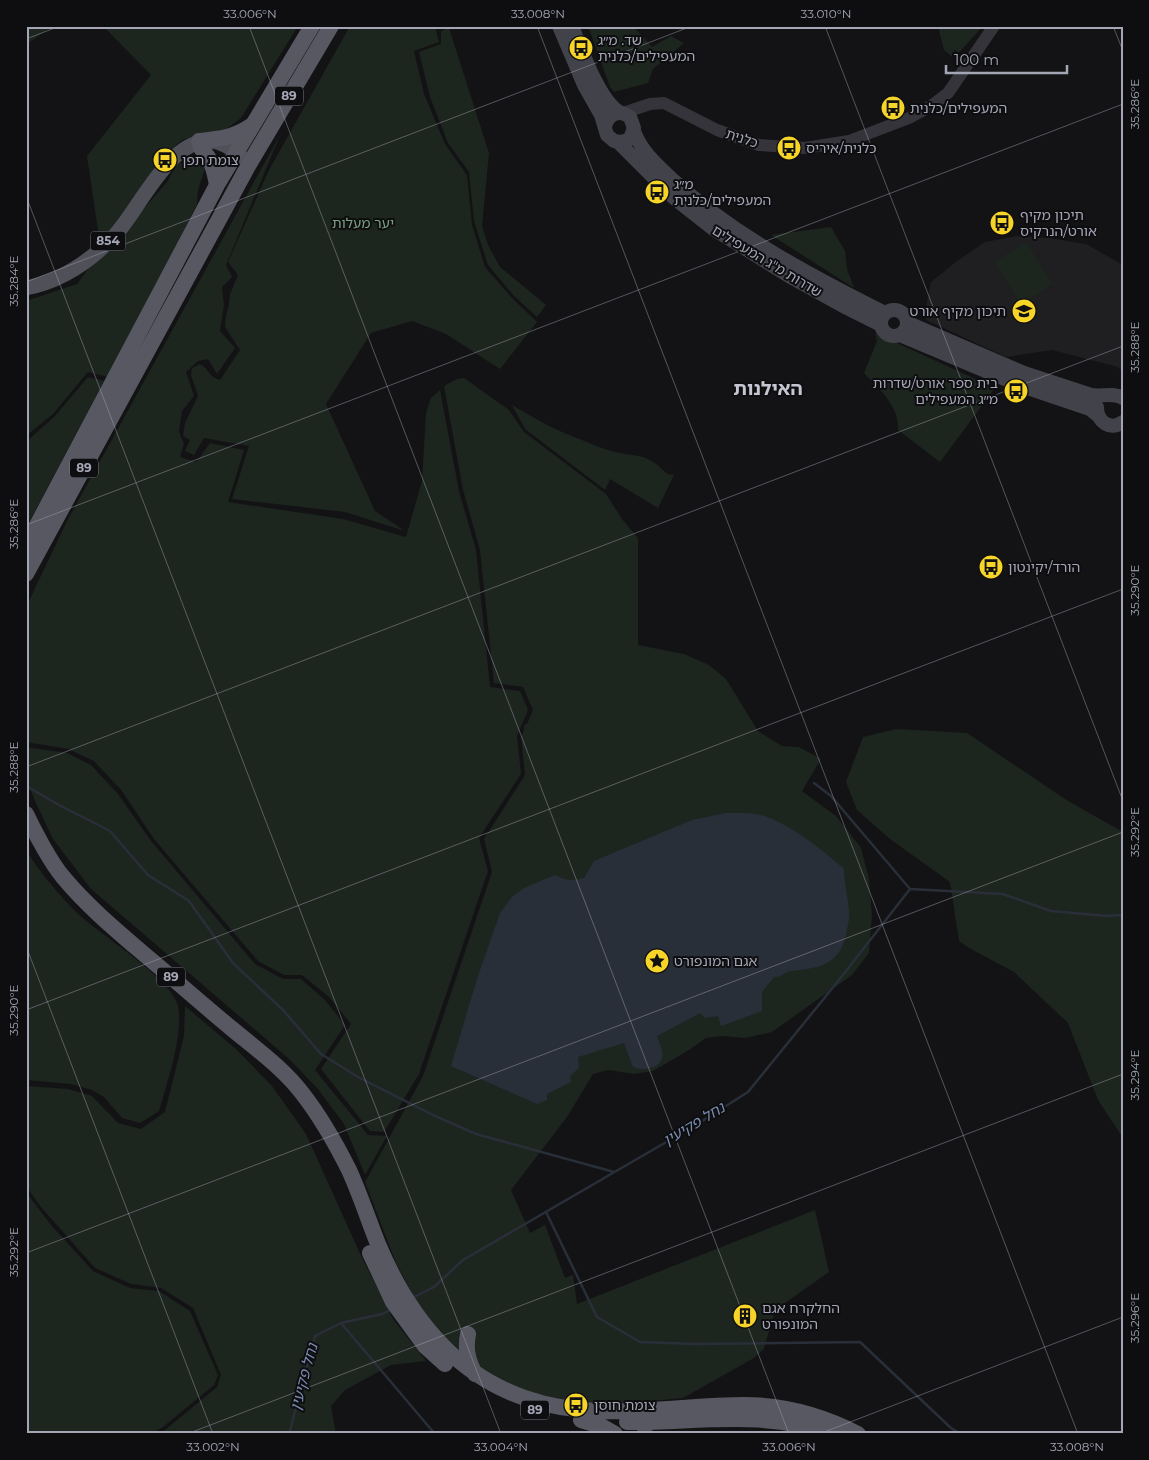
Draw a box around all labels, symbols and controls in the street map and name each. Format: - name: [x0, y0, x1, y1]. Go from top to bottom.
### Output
- text: 33.006°N: [223, 6, 277, 21]
- text: 33.008°N: [511, 6, 565, 21]
- text: 33.010°N: [801, 6, 851, 21]
- place label: שד. מ״ג המעפילים/כלנית: [598, 31, 695, 65]
- bus stop icon: שד. מ״ג המעפילים/כלנית: [568, 35, 594, 61]
- scale bar: [946, 42, 1068, 74]
- text: 100 m: [954, 50, 999, 69]
- text: 35.286°E: [1127, 79, 1142, 129]
- road number: 89: [275, 86, 303, 105]
- bus stop icon: המעפילים/כלנית: [880, 95, 906, 121]
- place label: המעפילים/כלנית: [910, 99, 1007, 117]
- street label: כלנית: [723, 124, 761, 152]
- bus stop icon: כלנית/איריס: [776, 135, 802, 161]
- place label: כלנית/איריס: [806, 139, 877, 157]
- bus stop icon: צומת תפן: [152, 147, 178, 173]
- place label: צומת תפן: [182, 151, 239, 169]
- place label: מ״ג המעפילים/כלנית: [674, 175, 771, 209]
- bus stop icon: מ״ג המעפילים/כלנית: [644, 179, 670, 205]
- place label: תיכון מקיף אורט/הנרקיס: [1020, 206, 1097, 240]
- bus stop icon: תיכון מקיף אורט/הנרקיס: [989, 210, 1015, 236]
- park label: יער מעלות: [332, 214, 394, 232]
- street label: שדרות מ"ג המעפילים: [709, 221, 825, 301]
- road number: 854: [90, 232, 126, 250]
- text: 35.284°E: [6, 255, 21, 307]
- school or university icon: תיכון מקיף אורט: [1011, 298, 1037, 324]
- place label: תיכון מקיף אורט: [910, 302, 1006, 320]
- text: 35.288°E: [1127, 321, 1142, 373]
- place label: בית ספר אורט/שדרות מ״ג המעפילים: [873, 374, 998, 408]
- district label: האילנות: [733, 377, 803, 400]
- bus stop icon: בית ספר אורט/שדרות מ״ג המעפילים: [1003, 378, 1029, 404]
- road number: 89: [70, 458, 98, 478]
- text: 35.286°E: [6, 499, 21, 549]
- bus stop icon: הורד/יקינטון: [978, 554, 1004, 580]
- place label: הורד/יקינטון: [1008, 558, 1080, 576]
- text: 35.290°E: [1127, 564, 1142, 616]
- text: 35.288°E: [6, 741, 21, 793]
- text: 35.292°E: [1127, 807, 1142, 857]
- place icon: אגם המונפורט: [644, 948, 670, 974]
- place label: אגם המונפורט: [674, 952, 757, 970]
- road number: 89: [157, 968, 185, 986]
- text: 35.290°E: [6, 984, 21, 1036]
- text: 35.294°E: [1127, 1050, 1142, 1100]
- water label: נחל פקיעין: [659, 1097, 729, 1149]
- text: 35.292°E: [6, 1227, 21, 1277]
- text: 35.296°E: [1127, 1293, 1142, 1343]
- place label: החלקרח אגם המונפורט: [762, 1299, 840, 1333]
- building icon: החלקרח אגם המונפורט: [732, 1303, 758, 1329]
- water label: נחל פקיעין: [285, 1340, 322, 1412]
- bus stop icon: צומת חוסן: [563, 1392, 589, 1418]
- place label: צומת חוסן: [594, 1396, 656, 1414]
- road number: 89: [521, 1400, 549, 1420]
- text: 33.002°N: [186, 1439, 240, 1454]
- text: 33.004°N: [474, 1439, 528, 1454]
- text: 33.006°N: [762, 1439, 816, 1454]
- text: 33.008°N: [1050, 1439, 1104, 1454]

